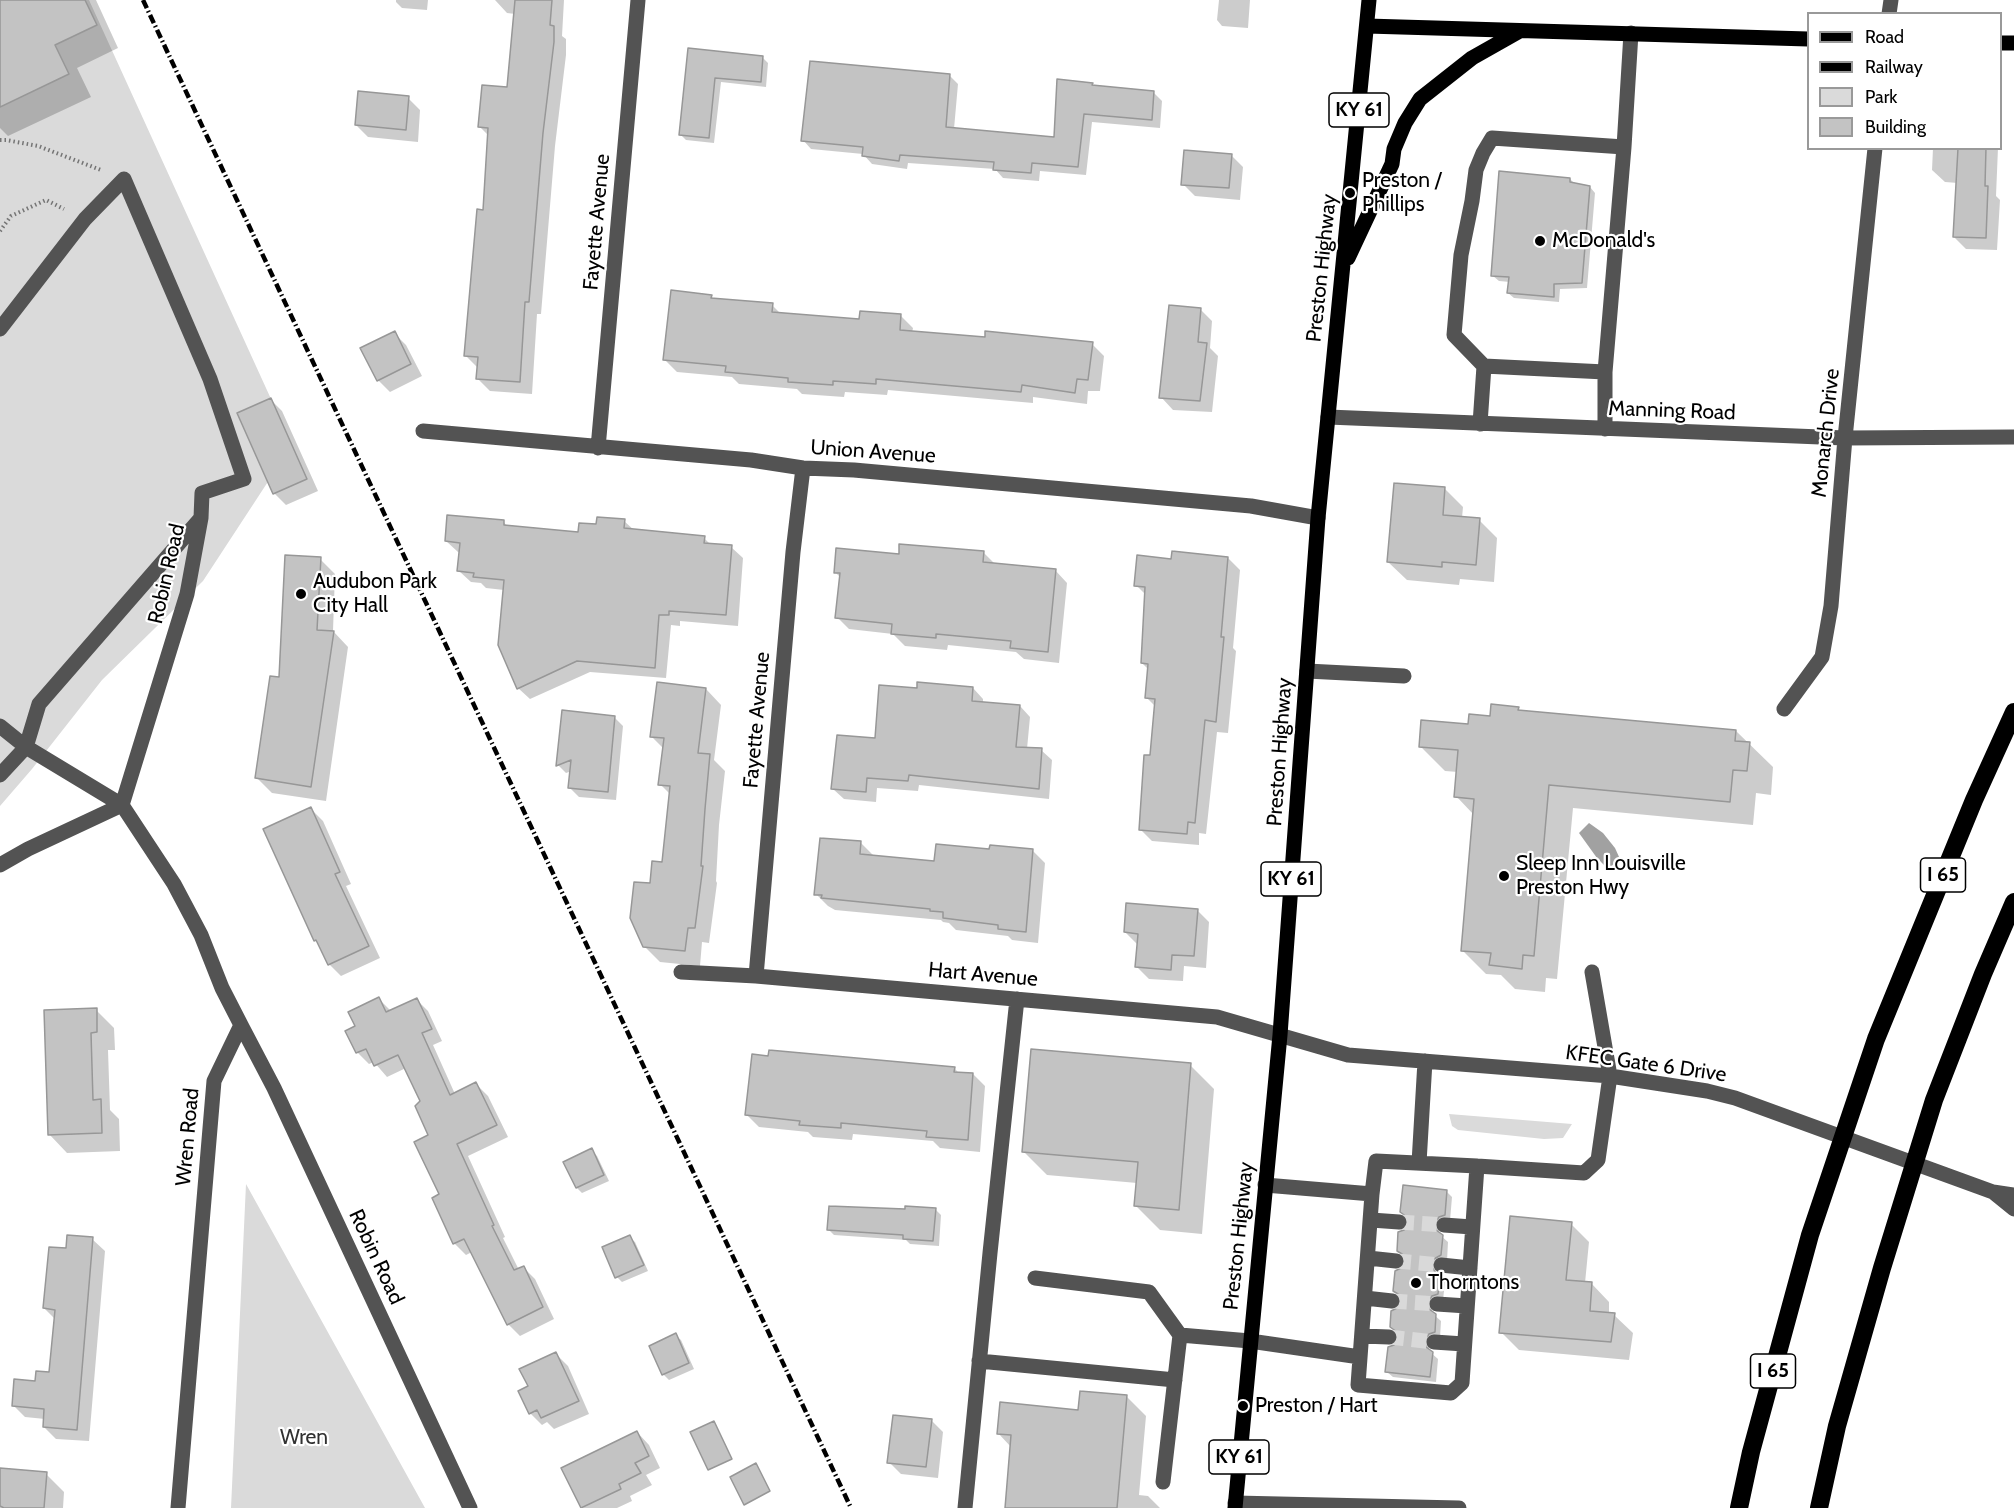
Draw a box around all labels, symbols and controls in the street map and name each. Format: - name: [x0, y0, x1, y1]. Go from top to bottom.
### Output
- legend: [1807, 12, 2002, 150]
- text: Road: [1865, 26, 1904, 48]
- text: Railway: [1865, 56, 1923, 78]
- text: Park: [1865, 86, 1897, 108]
- road number: KY 61: [1329, 93, 1389, 127]
- text: Building: [1865, 116, 1926, 138]
- street label: Fayette Avenue: [578, 153, 616, 291]
- place label: Preston / Phillips: [1362, 168, 1441, 218]
- marker: Preston / Phillips: [1343, 186, 1357, 200]
- street label: Preston Highway: [1302, 193, 1342, 343]
- place label: McDonald's: [1552, 228, 1655, 254]
- marker: McDonald's: [1533, 234, 1547, 248]
- street label: Monarch Drive: [1807, 367, 1845, 499]
- street label: Manning Road: [1608, 396, 1736, 426]
- street label: Union Avenue: [809, 435, 937, 469]
- street label: Robin Road: [143, 522, 191, 626]
- place label: Audubon Park City Hall: [313, 569, 437, 619]
- marker: Audubon Park City Hall: [294, 587, 308, 601]
- street label: Fayette Avenue: [738, 651, 776, 789]
- street label: Preston Highway: [1262, 677, 1298, 827]
- place label: Sleep Inn Louisville Preston Hwy: [1516, 851, 1686, 901]
- road number: I 65: [1920, 858, 1966, 892]
- road number: KY 61: [1261, 862, 1321, 896]
- marker: Sleep Inn Louisville Preston Hwy: [1497, 869, 1511, 883]
- street label: Hart Avenue: [927, 958, 1039, 992]
- street label: KFEC Gate 6 Drive: [1564, 1040, 1728, 1088]
- street label: Wren Road: [171, 1087, 205, 1187]
- street label: Preston Highway: [1219, 1161, 1259, 1311]
- street label: Robin Road: [343, 1205, 409, 1309]
- place label: Thorntons: [1428, 1270, 1519, 1296]
- marker: Thorntons: [1409, 1276, 1423, 1290]
- road number: I 65: [1750, 1354, 1796, 1388]
- place label: Preston / Hart: [1255, 1393, 1378, 1419]
- marker: Preston / Hart: [1236, 1399, 1250, 1413]
- park label: Wren: [280, 1425, 328, 1451]
- road number: KY 61: [1209, 1440, 1269, 1474]

